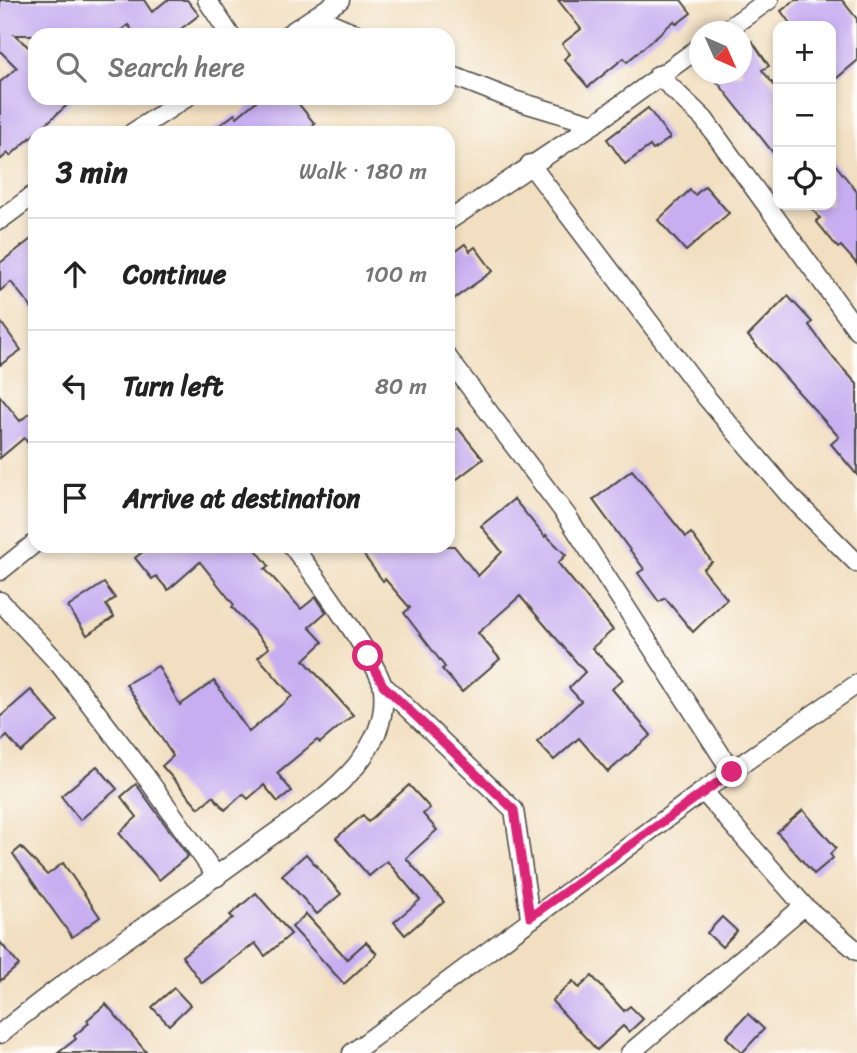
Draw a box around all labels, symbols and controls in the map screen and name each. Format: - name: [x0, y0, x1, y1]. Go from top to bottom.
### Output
- north arrow: [689, 21, 752, 84]
- map controls: [773, 21, 836, 210]
- button: +: [773, 21, 836, 84]
- search box: [28, 28, 455, 105]
- text: Search here: [108, 44, 245, 90]
- icon: search: [52, 48, 90, 86]
- button: −: [773, 84, 836, 147]
- text: 3 min: [56, 145, 128, 199]
- button: locate: [773, 147, 836, 210]
- text: Walk · 180 m: [299, 151, 427, 192]
- text: Continue: [123, 251, 226, 297]
- text: 100 m: [364, 254, 427, 295]
- icon: ahead: [56, 255, 94, 293]
- text: Turn left: [123, 363, 223, 409]
- text: 80 m: [375, 366, 427, 407]
- icon: left: [56, 367, 94, 405]
- text: Arrive at destination: [123, 475, 360, 521]
- icon: arrive: [56, 479, 94, 517]
- route start: [352, 640, 383, 671]
- route end: [716, 756, 747, 787]

